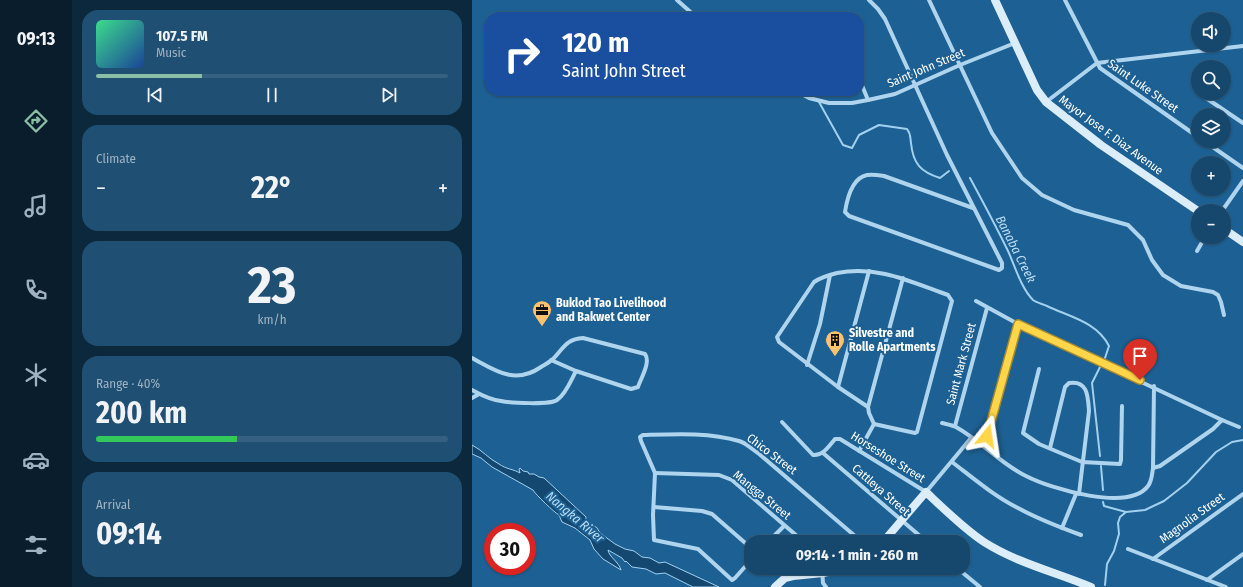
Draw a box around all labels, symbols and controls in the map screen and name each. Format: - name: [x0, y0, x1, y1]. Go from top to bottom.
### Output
- map controls: [1191, 12, 1231, 244]
- button: sound: [1191, 12, 1231, 52]
- text: 120 m: [562, 26, 629, 59]
- text: 107.5 FM: [156, 27, 208, 45]
- text: 09:13: [17, 28, 55, 50]
- icon: right: [496, 28, 548, 80]
- text: Music: [156, 45, 186, 60]
- street label: Saint John Street: [885, 45, 967, 91]
- street label: Saint Luke Street: [1105, 56, 1181, 116]
- text: Saint John Street: [562, 60, 686, 82]
- button: search: [1191, 60, 1231, 100]
- icon: previous: [144, 84, 166, 106]
- icon: pause: [261, 84, 283, 106]
- icon: next: [378, 84, 400, 106]
- street label: Mayor Jose F. Diaz Avenue: [1056, 92, 1166, 178]
- icon: directions: [22, 107, 50, 135]
- button: layers: [1191, 108, 1231, 148]
- text: Climate: [96, 151, 136, 166]
- button: +: [1191, 156, 1231, 196]
- text: 22°: [251, 170, 293, 206]
- text: −: [96, 175, 106, 202]
- text: +: [438, 175, 448, 202]
- icon: music: [22, 192, 50, 220]
- button: −: [1191, 204, 1231, 244]
- water label: Banaba Creek: [993, 213, 1040, 286]
- text: 23: [248, 254, 296, 317]
- icon: phone: [22, 276, 50, 304]
- place label: Buklod Tao Livelihood and Bakwet Center: [556, 296, 666, 324]
- office icon: Buklod Tao Livelihood and Bakwet Center: [531, 299, 553, 327]
- text: km/h: [258, 312, 287, 327]
- street label: Saint Mark Street: [943, 321, 979, 407]
- place label: Silvestre and Rolle Apartments: [849, 326, 936, 354]
- building icon: Silvestre and Rolle Apartments: [824, 329, 846, 357]
- pin: [1123, 339, 1157, 380]
- icon: arrive: [1129, 345, 1151, 367]
- icon: climate: [22, 361, 50, 389]
- text: Range · 40%: [96, 376, 160, 391]
- text: 200 km: [96, 395, 187, 431]
- position arrow: [966, 415, 1008, 457]
- street label: Horseshoe Street: [848, 429, 928, 485]
- street label: Chico Street: [744, 431, 800, 477]
- icon: car: [22, 446, 50, 474]
- street label: Cattleya Street: [849, 461, 913, 519]
- street label: Mangga Street: [730, 468, 794, 523]
- water label: Nangka River: [543, 488, 607, 546]
- street label: Magnolia Street: [1157, 490, 1227, 546]
- text: Arrival: [96, 497, 130, 512]
- text: 09:14: [96, 516, 162, 552]
- speed limit sign: 30: [484, 523, 536, 575]
- icon: filters: [22, 531, 50, 559]
- text: 09:14 · 1 min · 260 m: [796, 546, 918, 564]

